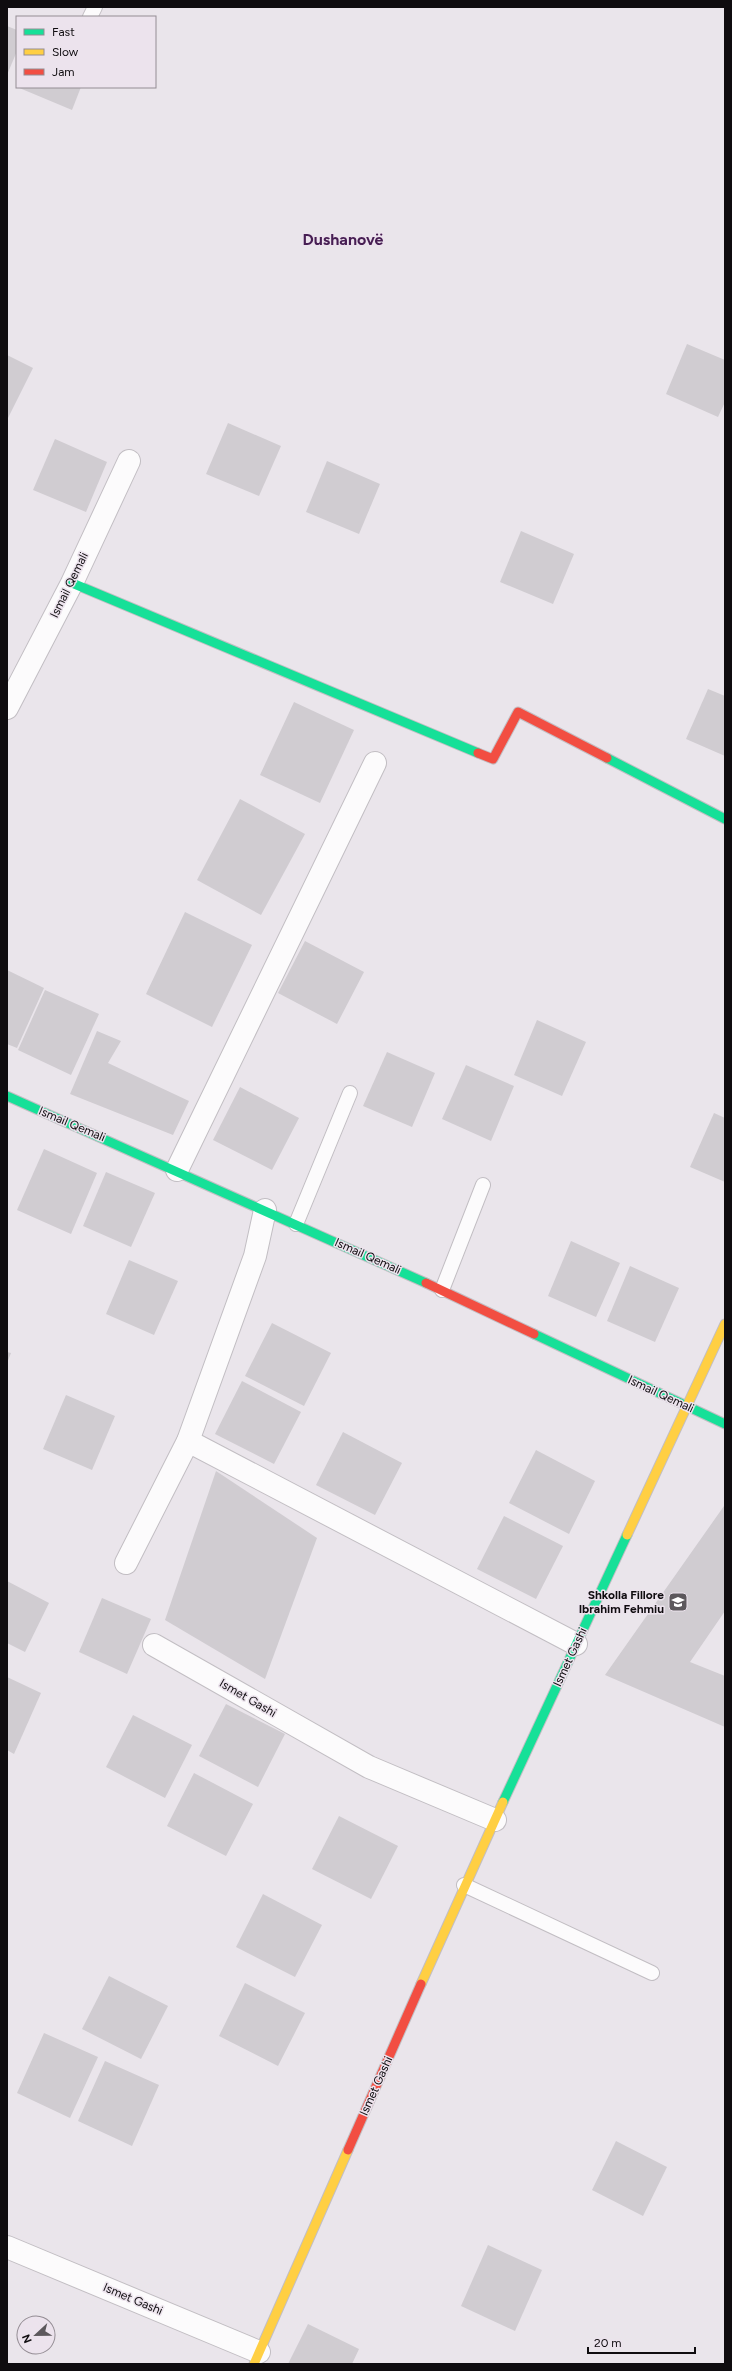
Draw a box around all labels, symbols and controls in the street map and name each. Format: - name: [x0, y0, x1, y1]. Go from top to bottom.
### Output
- legend: [16, 16, 156, 88]
- text: Fast: [52, 25, 75, 39]
- text: Slow: [52, 45, 79, 59]
- text: Jam: [52, 65, 75, 79]
- district label: Dushanovë: [303, 230, 384, 249]
- street label: Ismail Qemali: [47, 550, 91, 620]
- street label: Ismail Qemali: [36, 1104, 108, 1144]
- street label: Ismail Qemali: [333, 1235, 403, 1277]
- street label: Ismail Qemali: [626, 1373, 696, 1415]
- place label: Shkolla Fillore Ibrahim Fehmiu: [579, 1588, 664, 1616]
- school or university icon: Shkolla Fillore Ibrahim Fehmiu: [667, 1591, 689, 1613]
- street label: Ismet Gashi: [550, 1625, 590, 1689]
- street label: Ismet Gashi: [217, 1676, 279, 1720]
- street label: Ismet Gashi: [357, 2054, 395, 2118]
- street label: Ismet Gashi: [101, 2280, 165, 2318]
- north arrow: [16, 2315, 56, 2355]
- scale bar: [588, 2329, 695, 2355]
- text: N: [20, 2332, 35, 2345]
- text: 20 m: [594, 2336, 622, 2350]

